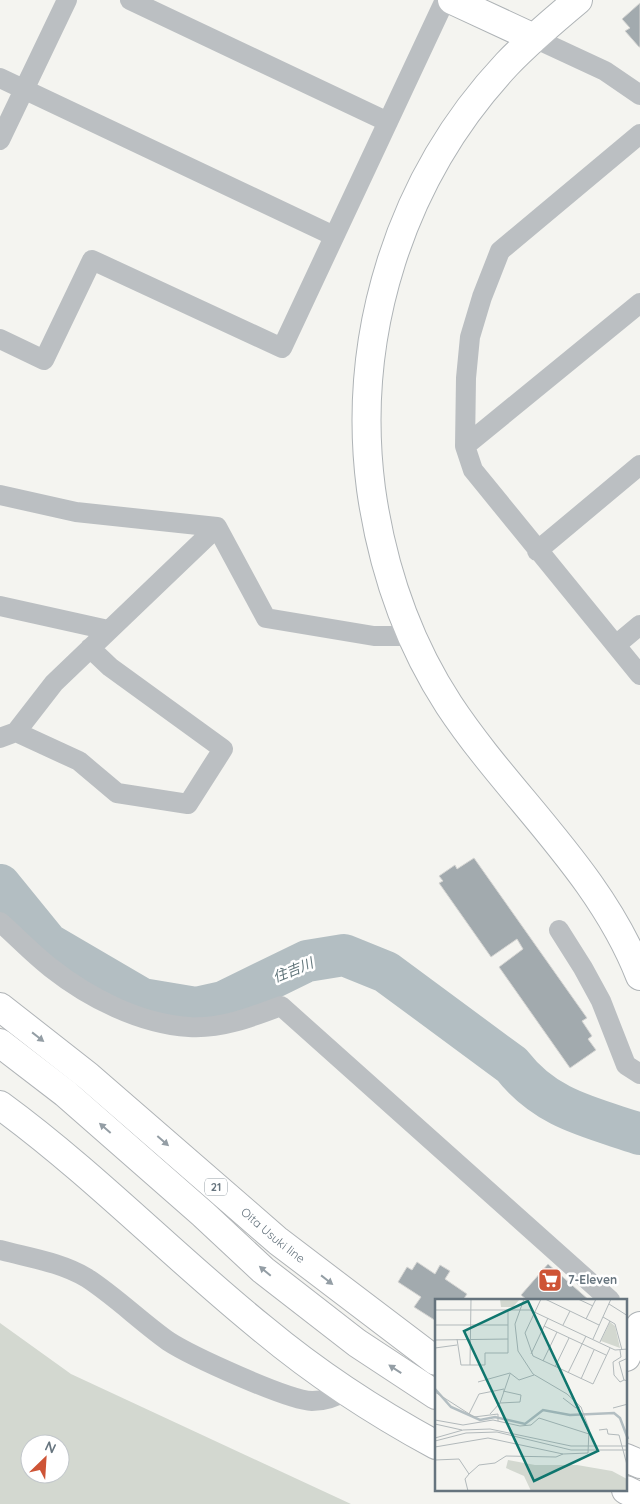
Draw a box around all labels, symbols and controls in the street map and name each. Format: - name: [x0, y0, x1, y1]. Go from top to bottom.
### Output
- water label: 住吉川: [270, 953, 318, 986]
- one-way arrow: [31, 1032, 44, 1043]
- one-way arrow: [99, 1123, 111, 1134]
- one-way arrow: [156, 1136, 169, 1147]
- road number: 21: [205, 1178, 227, 1196]
- street label: Oita Usuki line: [238, 1204, 308, 1266]
- one-way arrow: [260, 1265, 272, 1277]
- supermarket icon: 7-Eleven: [537, 1267, 563, 1293]
- place label: 7-Eleven: [568, 1272, 617, 1287]
- one-way arrow: [321, 1274, 334, 1285]
- inset map: [435, 1299, 628, 1492]
- one-way arrow: [388, 1364, 402, 1374]
- north arrow: [20, 1434, 70, 1484]
- text: N: [42, 1437, 59, 1458]

